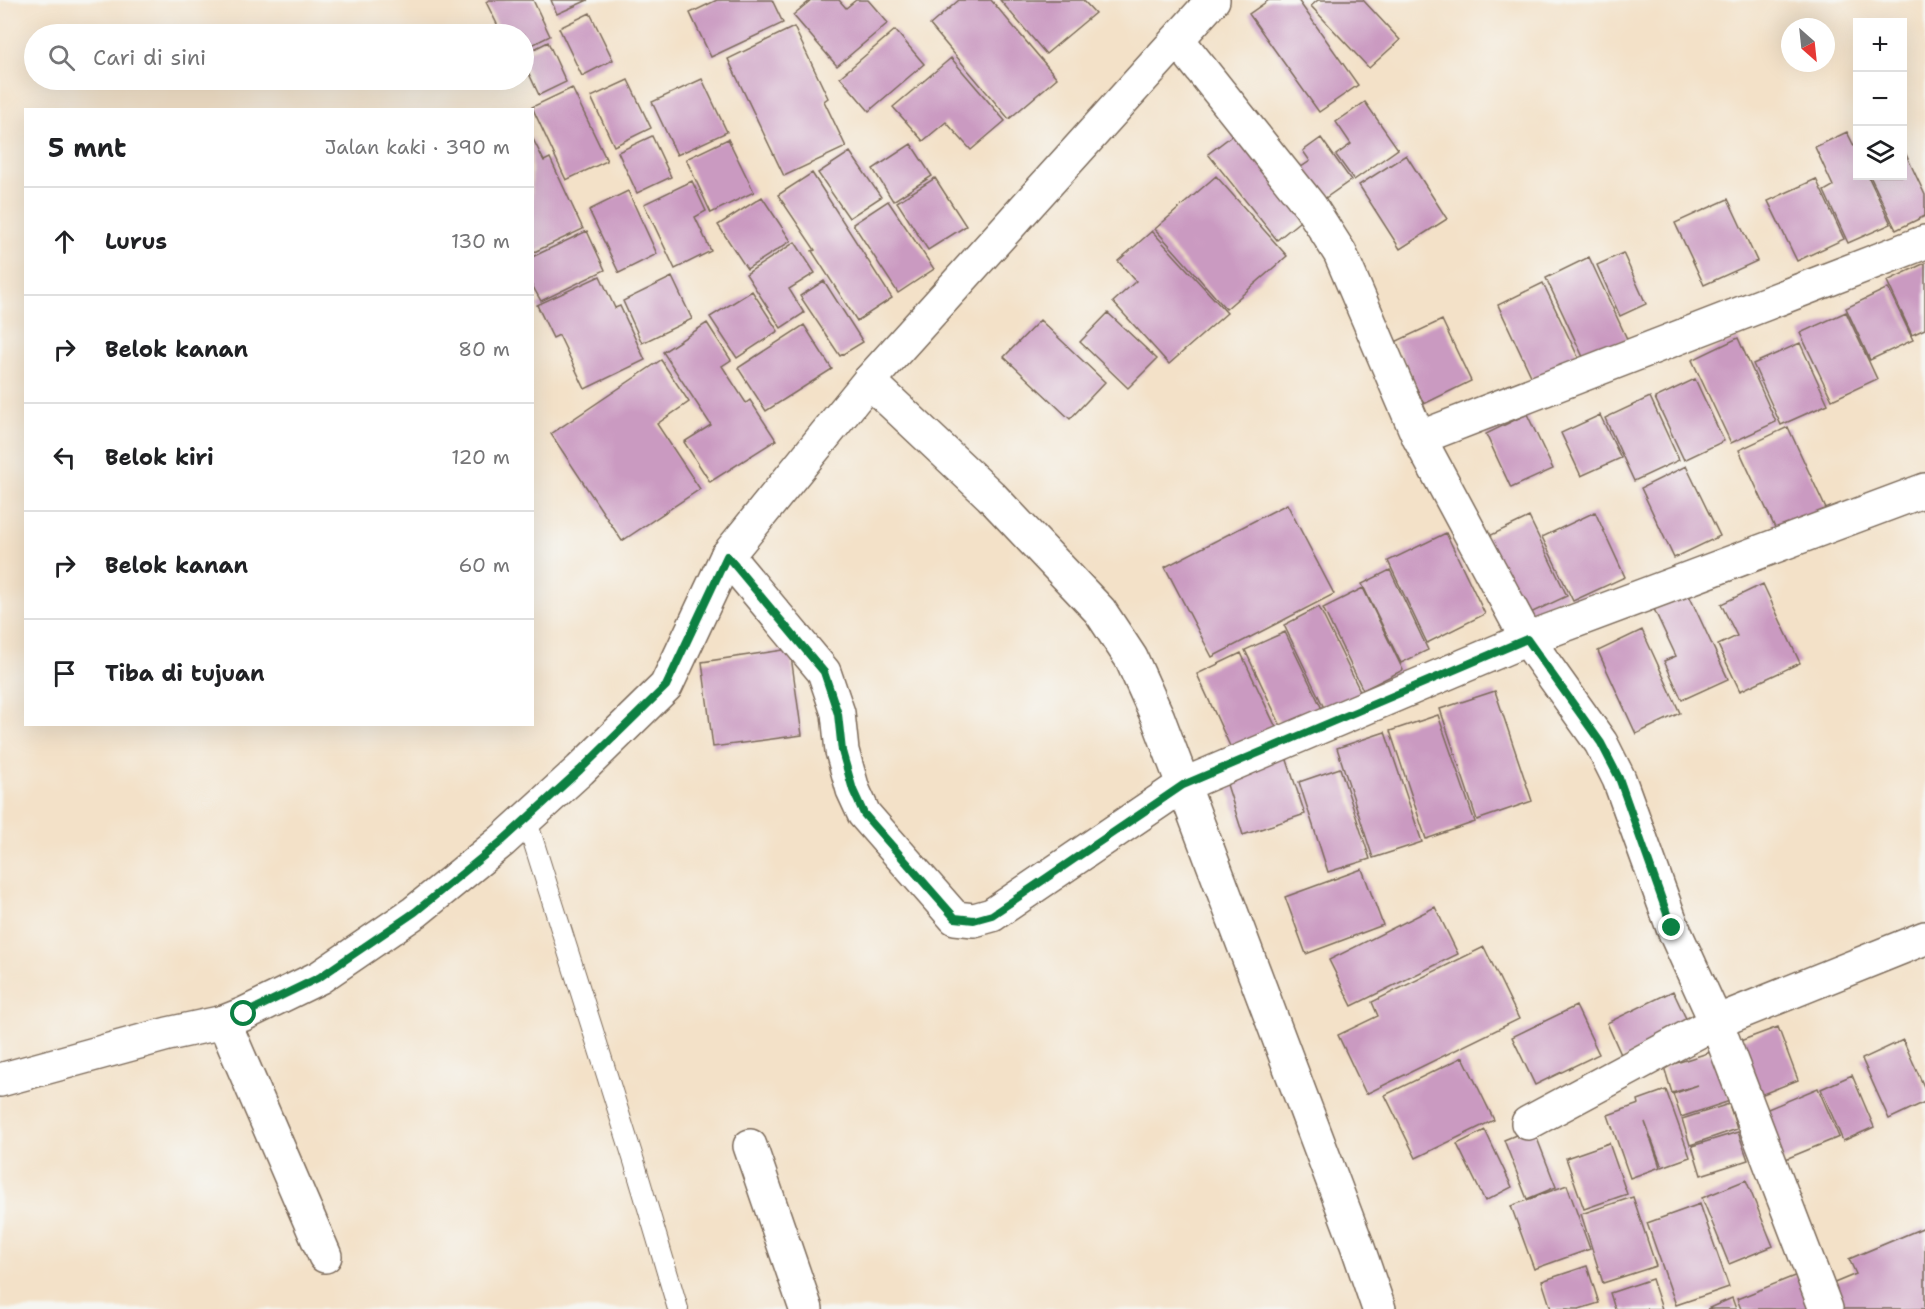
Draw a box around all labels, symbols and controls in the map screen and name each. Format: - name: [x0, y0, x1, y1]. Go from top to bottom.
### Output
- north arrow: [1781, 18, 1835, 72]
- map controls: [1853, 18, 1907, 180]
- button: +: [1853, 18, 1907, 72]
- search box: [24, 24, 534, 90]
- icon: search: [45, 41, 78, 74]
- text: Cari di sini: [93, 43, 206, 72]
- button: −: [1853, 72, 1907, 126]
- button: layers: [1853, 126, 1907, 180]
- text: 5 mnt: [48, 130, 126, 165]
- text: Jalan kaki · 390 m: [324, 134, 510, 160]
- icon: ahead: [48, 225, 81, 258]
- text: Lurus: [105, 227, 167, 256]
- text: 130 m: [451, 228, 510, 254]
- icon: right: [48, 333, 81, 366]
- text: Belok kanan: [105, 335, 248, 364]
- text: 80 m: [458, 336, 510, 362]
- icon: left: [48, 441, 81, 474]
- text: Belok kiri: [105, 443, 214, 472]
- text: 120 m: [451, 444, 510, 470]
- icon: right: [48, 549, 81, 582]
- text: Belok kanan: [105, 551, 248, 580]
- text: 60 m: [458, 552, 510, 578]
- icon: arrive: [48, 657, 81, 690]
- text: Tiba di tujuan: [105, 659, 265, 688]
- route end: [1658, 914, 1684, 940]
- route start: [230, 1000, 256, 1026]

